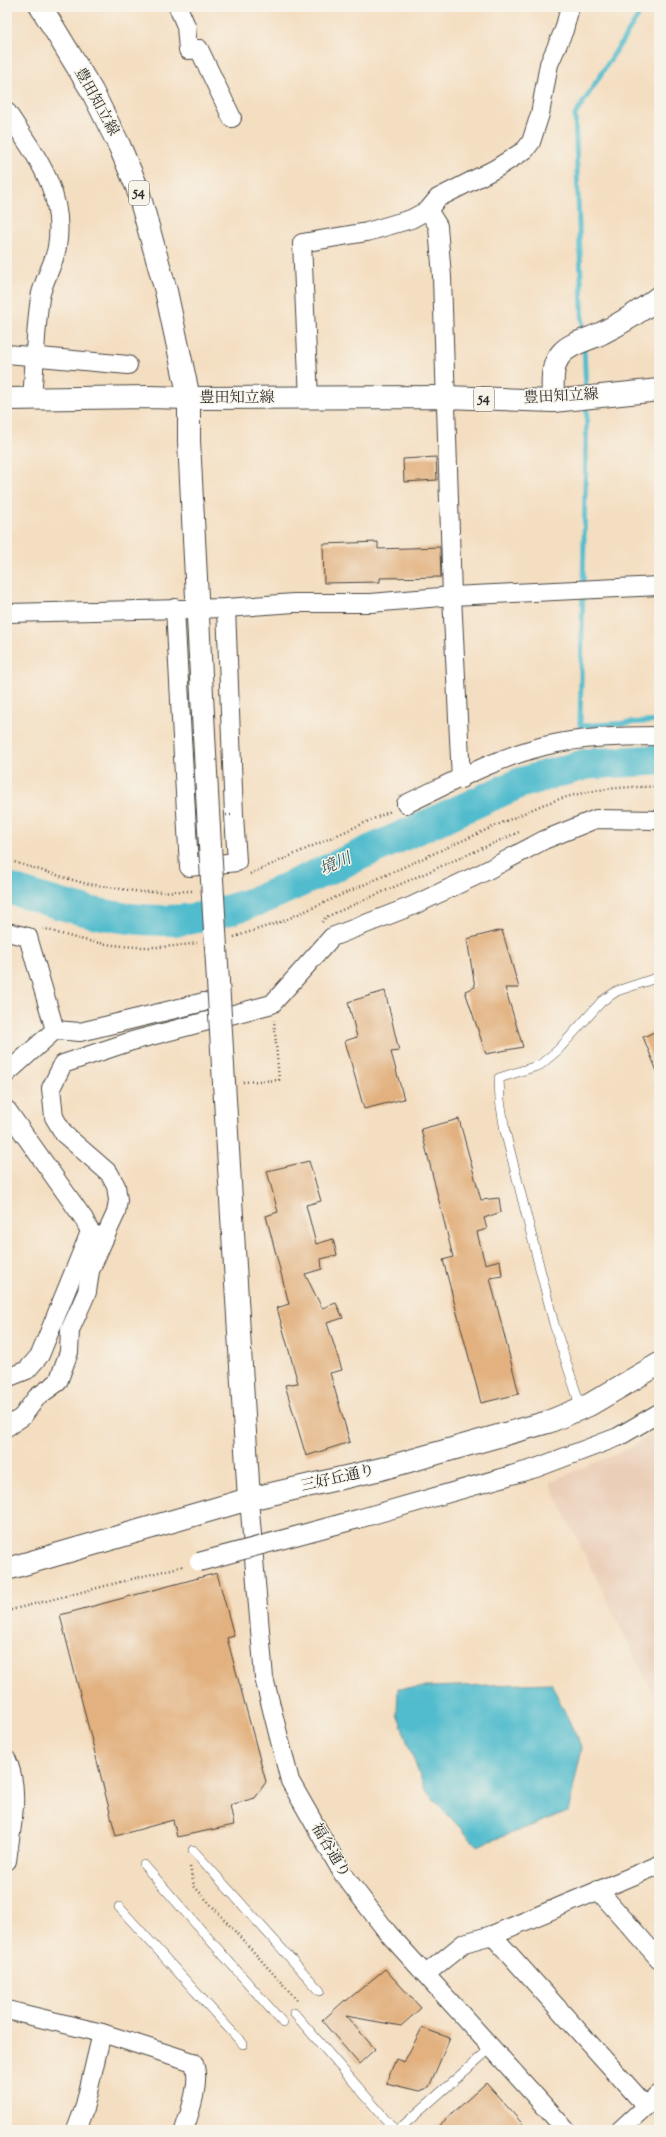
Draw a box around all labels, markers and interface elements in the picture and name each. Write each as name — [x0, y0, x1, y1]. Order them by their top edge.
street label: 豊田知立線 — [69, 64, 123, 140]
road number: 54 — [129, 181, 149, 205]
street label: 豊田知立線 — [523, 385, 599, 409]
road number: 54 — [474, 387, 494, 411]
street label: 豊田知立線 — [199, 388, 275, 409]
water label: 境川 — [317, 847, 357, 882]
street label: 三好丘通り — [299, 1460, 377, 1498]
street label: 福谷通り — [306, 1820, 354, 1882]

